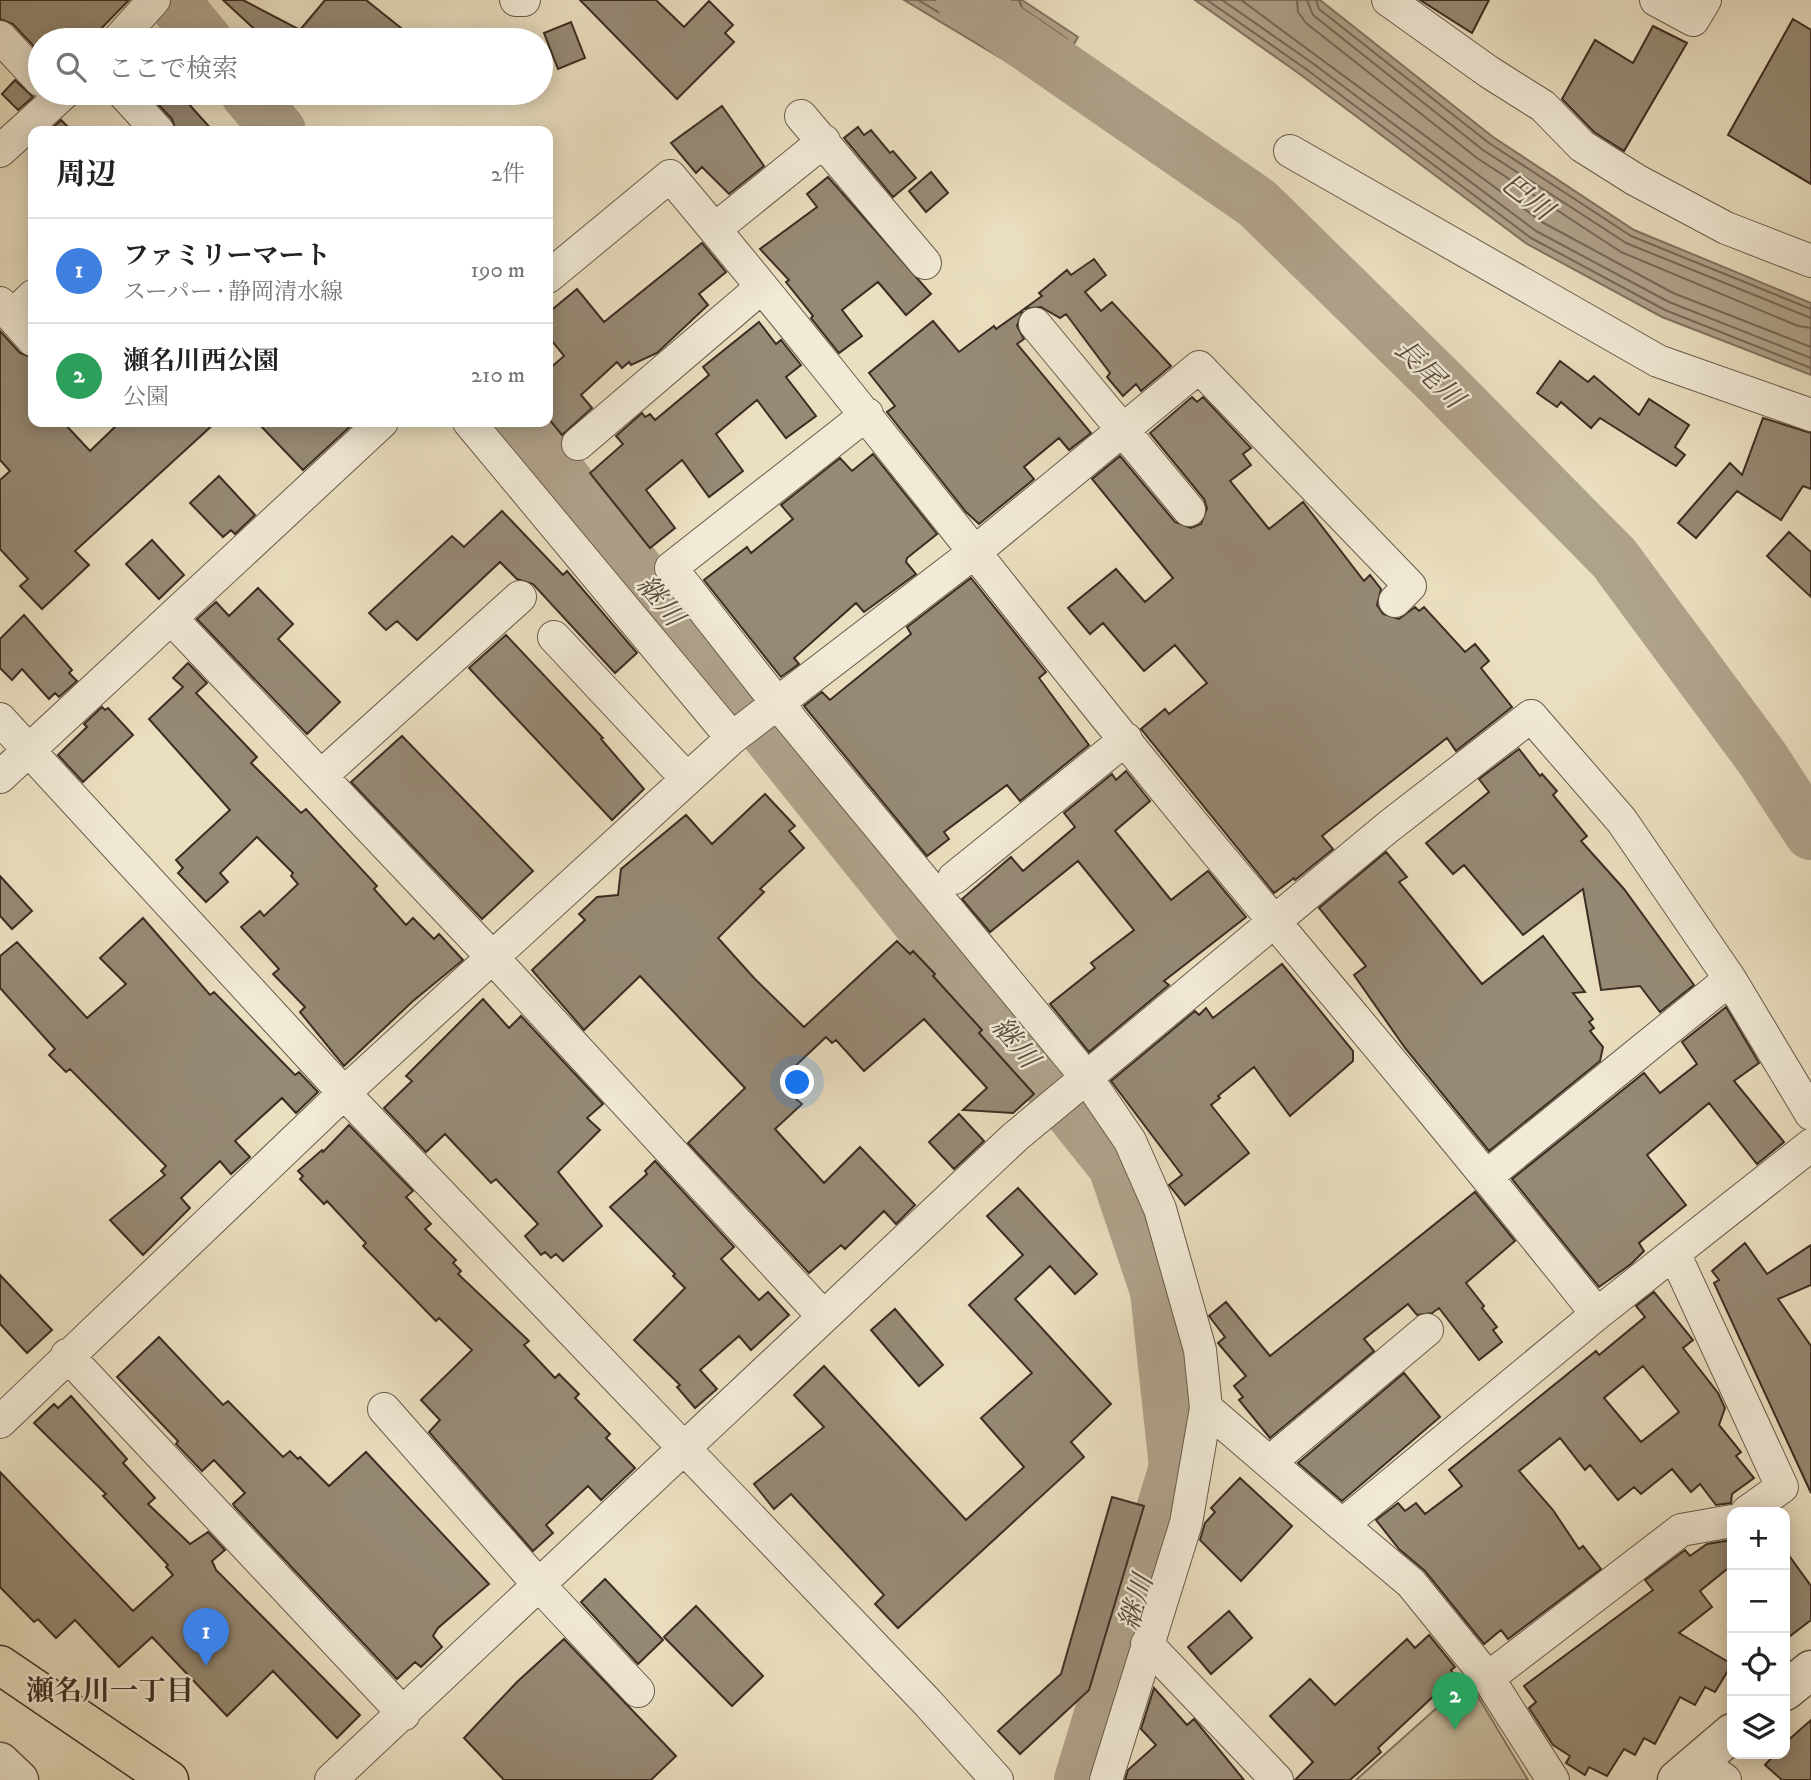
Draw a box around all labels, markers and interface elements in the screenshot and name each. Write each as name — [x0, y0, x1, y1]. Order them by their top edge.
search box — [28, 28, 553, 105]
icon: search — [52, 48, 90, 86]
text: ここで検索 — [108, 53, 238, 86]
text: 周辺 — [56, 157, 116, 194]
text: 2件 — [491, 160, 525, 189]
water label: 巴川 — [1494, 166, 1562, 230]
text: ファミリーマート — [123, 240, 330, 273]
text: 1 — [75, 256, 83, 285]
text: 190 m — [471, 256, 525, 285]
text: スーパー · 静岡清水線 — [123, 278, 343, 307]
water label: 長尾川 — [1387, 332, 1473, 418]
text: 瀬名川西公園 — [123, 345, 279, 378]
text: 2 — [73, 361, 85, 390]
text: 210 m — [471, 361, 525, 390]
text: 公園 — [123, 383, 169, 412]
water label: 継川 — [629, 568, 693, 636]
water label: 継川 — [984, 1010, 1048, 1078]
your location — [780, 1065, 814, 1099]
map controls — [1727, 1507, 1790, 1759]
button: + — [1727, 1507, 1790, 1570]
water label: 継川 — [1112, 1568, 1162, 1634]
button: − — [1727, 1570, 1790, 1633]
pin: 1 — [183, 1608, 229, 1666]
button: locate — [1727, 1633, 1790, 1696]
pin: 2 — [1432, 1672, 1478, 1730]
district label: 瀬名川一丁目 — [26, 1674, 194, 1709]
button: layers — [1727, 1696, 1790, 1759]

